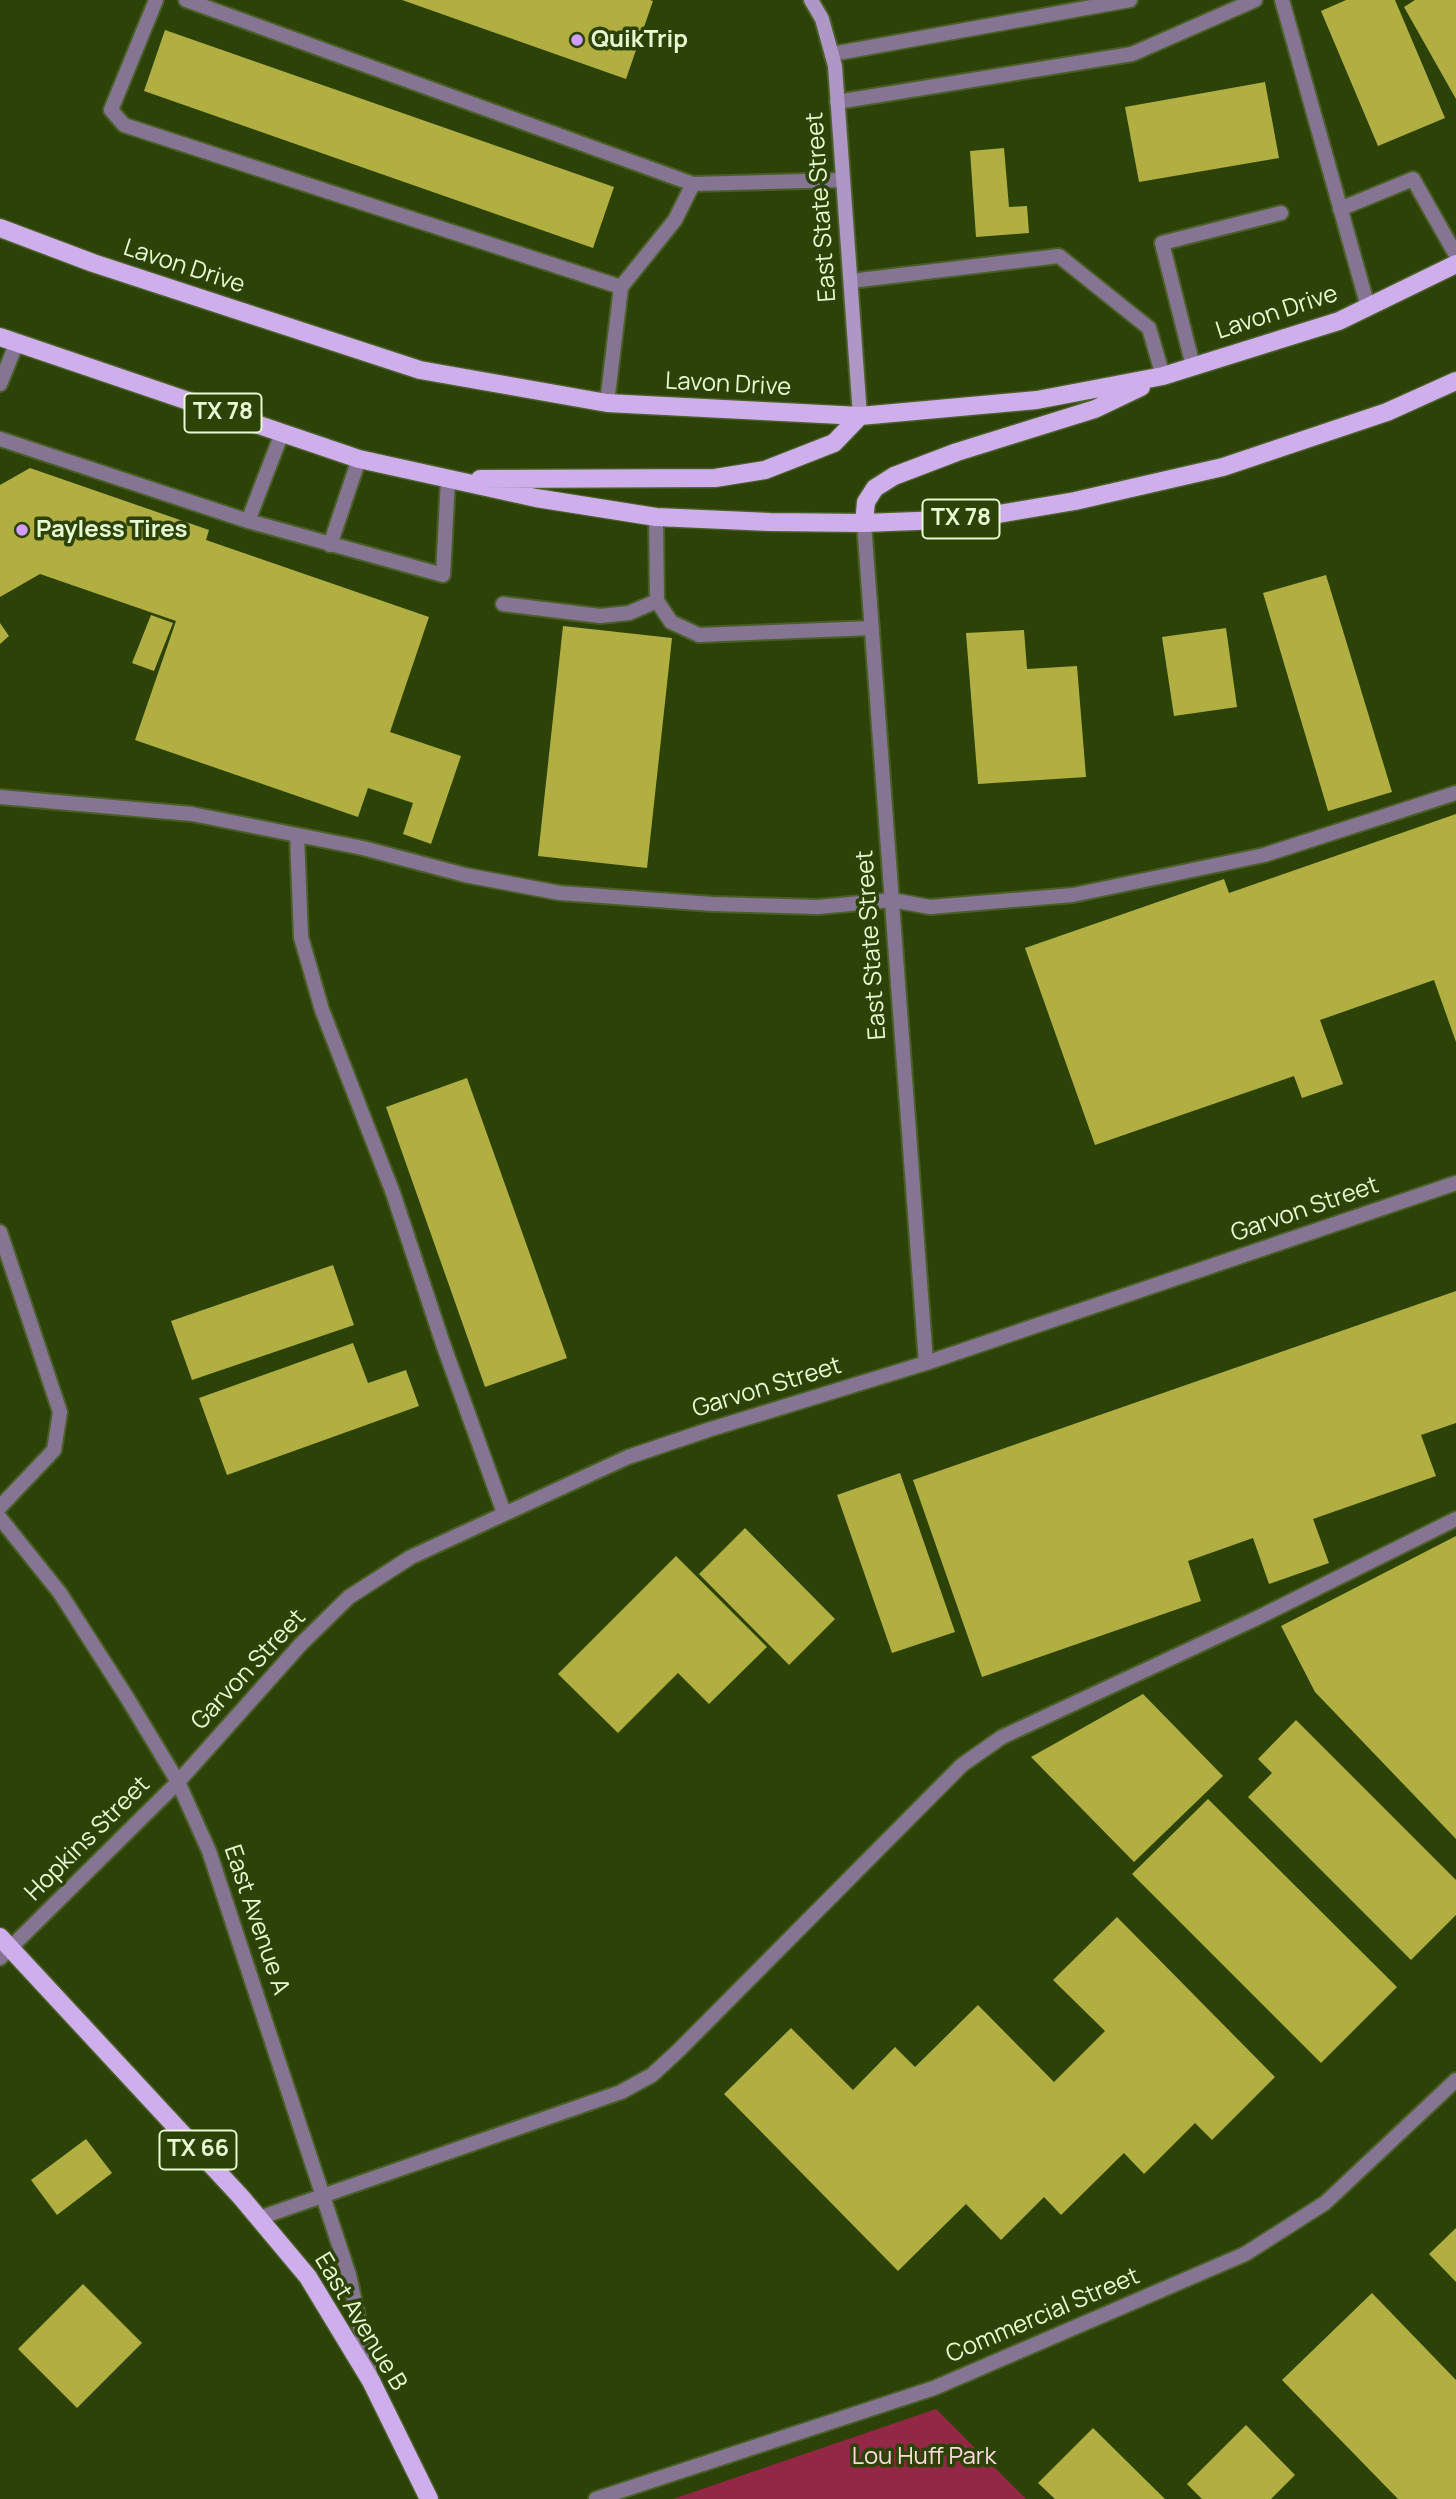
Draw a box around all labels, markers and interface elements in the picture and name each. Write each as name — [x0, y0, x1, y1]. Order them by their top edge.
place label: QuikTrip — [591, 26, 688, 54]
marker: QuikTrip — [569, 32, 585, 48]
street label: East State Street — [801, 111, 843, 303]
street label: Lavon Drive — [120, 234, 248, 300]
street label: Lavon Drive — [1213, 280, 1341, 346]
street label: Lavon Drive — [664, 367, 792, 403]
road number: TX 78 — [184, 394, 262, 432]
road number: TX 78 — [922, 499, 1000, 538]
place label: Payless Tires — [36, 516, 188, 544]
marker: Payless Tires — [14, 522, 30, 538]
street label: East State Street — [851, 849, 893, 1041]
street label: Garvon Street — [1227, 1171, 1383, 1249]
street label: Garvon Street — [689, 1352, 845, 1424]
street label: Garvon Street — [186, 1604, 312, 1736]
street label: Hopkins Street — [20, 1771, 156, 1907]
street label: East Avenue A — [217, 1841, 295, 1999]
road number: TX 66 — [160, 2130, 236, 2170]
street label: East Avenue B — [308, 2248, 412, 2396]
street label: Commercial Street — [942, 2262, 1144, 2370]
park label: Lou Huff Park — [852, 2443, 996, 2471]

